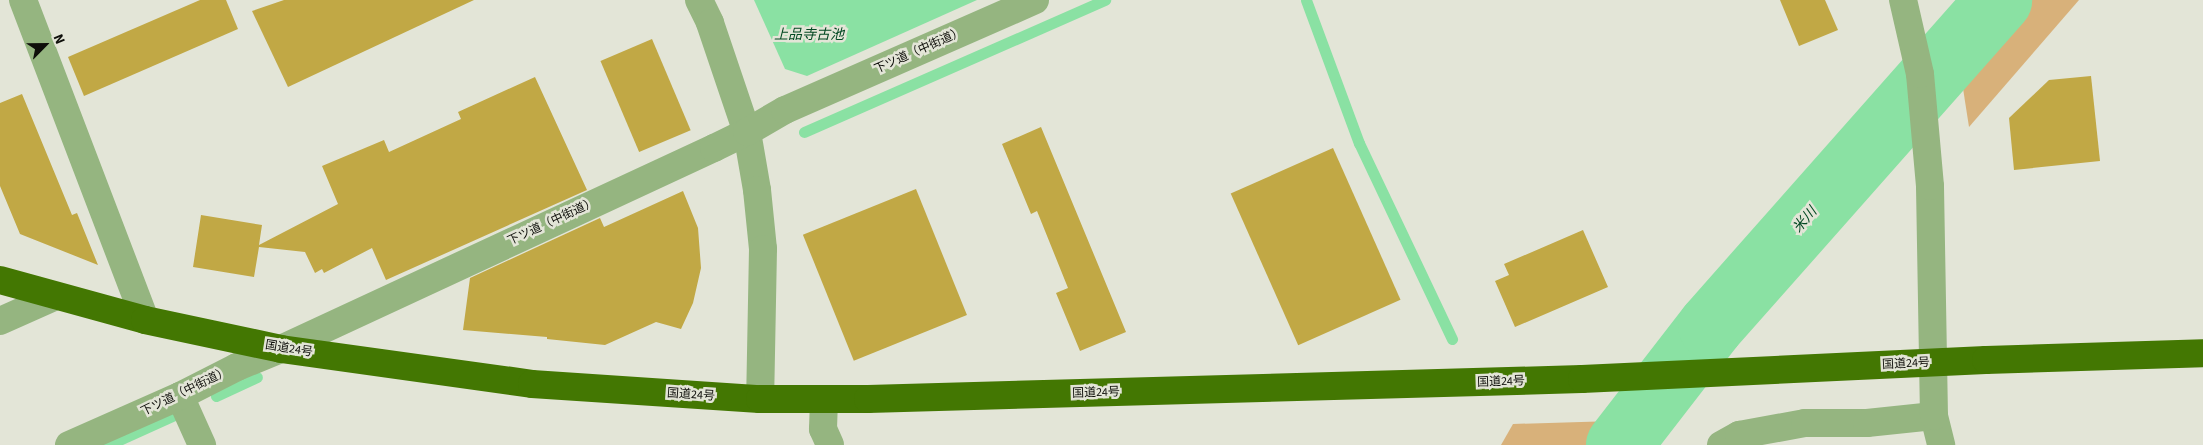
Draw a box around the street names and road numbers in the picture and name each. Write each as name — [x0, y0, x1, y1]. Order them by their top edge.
street label: 下ツ道（中街道） — [872, 25, 966, 77]
street label: 下ツ道（中街道） — [505, 195, 599, 249]
street label: 国道24号 — [264, 338, 314, 360]
street label: 国道24号 — [1882, 356, 1930, 372]
street label: 下ツ道（中街道） — [139, 364, 231, 420]
street label: 国道24号 — [1477, 374, 1525, 390]
street label: 国道24号 — [1072, 385, 1120, 401]
street label: 国道24号 — [667, 386, 715, 404]

